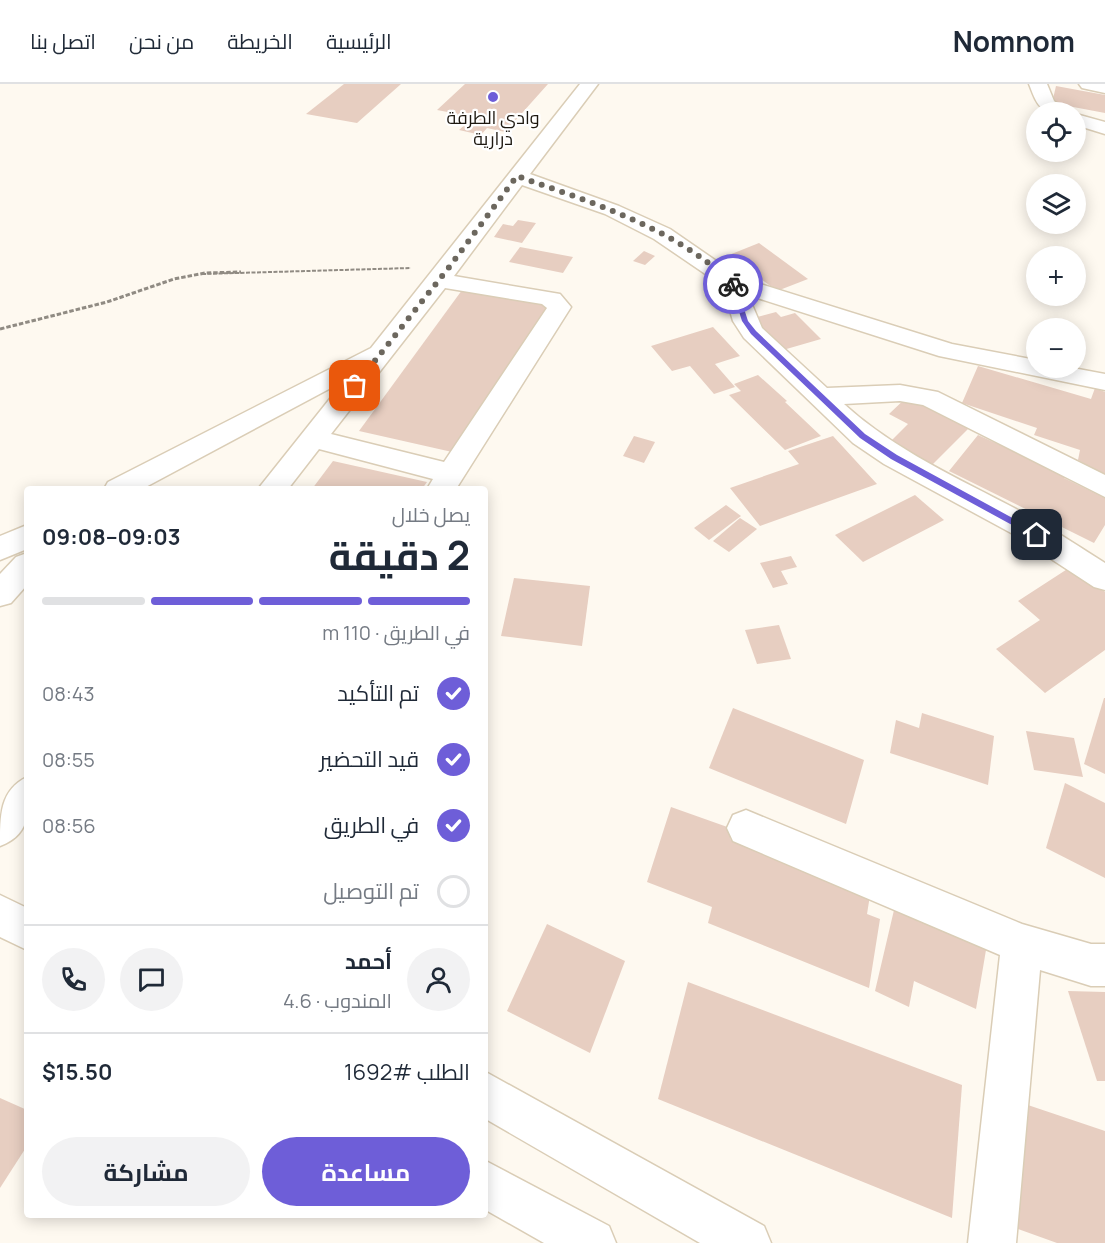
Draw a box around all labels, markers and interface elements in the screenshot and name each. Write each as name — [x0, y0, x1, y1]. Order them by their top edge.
text: Nomnom — [953, 22, 1075, 60]
text: اتصل بنا — [30, 27, 96, 55]
text: من نحن — [129, 27, 194, 55]
text: الخريطة — [227, 27, 293, 55]
text: الرئيسية — [326, 27, 392, 55]
marker: وادي الطرفة درارية — [486, 90, 500, 104]
map controls — [1026, 102, 1086, 378]
button: locate — [1026, 102, 1086, 162]
place label: وادي الطرفة درارية — [446, 105, 540, 150]
button: layers — [1026, 174, 1086, 234]
button: + — [1026, 246, 1086, 306]
courier — [703, 254, 763, 314]
icon: bike — [717, 268, 750, 301]
button: − — [1026, 318, 1086, 378]
pin — [329, 360, 380, 411]
icon: bag — [338, 369, 371, 402]
text: يصل خلال — [392, 501, 470, 528]
pin — [1011, 509, 1062, 560]
icon: home — [1020, 518, 1053, 551]
text: 09:03–09:08 — [42, 522, 180, 552]
text: 2 دقيقة — [329, 528, 470, 582]
text: في الطريق · 110 m — [322, 619, 470, 646]
icon: check — [437, 677, 470, 710]
text: تم التأكيد — [337, 678, 419, 708]
text: 08:43 — [42, 680, 95, 707]
icon: check — [437, 743, 470, 776]
text: قيد التحضير — [319, 744, 419, 774]
text: 08:55 — [42, 746, 95, 773]
icon: check — [437, 809, 470, 842]
text: في الطريق — [324, 810, 419, 840]
text: 08:56 — [42, 812, 96, 839]
text: تم التوصيل — [323, 876, 419, 906]
text: أحمد — [345, 946, 392, 976]
button: phone — [42, 948, 105, 1011]
button: chat — [120, 948, 183, 1011]
button: person — [407, 948, 470, 1011]
text: المندوب · 4.6 — [283, 987, 392, 1014]
text: $15.50 — [42, 1057, 112, 1087]
text: الطلب #1692 — [344, 1057, 470, 1087]
button: مشاركة — [42, 1137, 250, 1206]
button: مساعدة — [262, 1137, 470, 1206]

